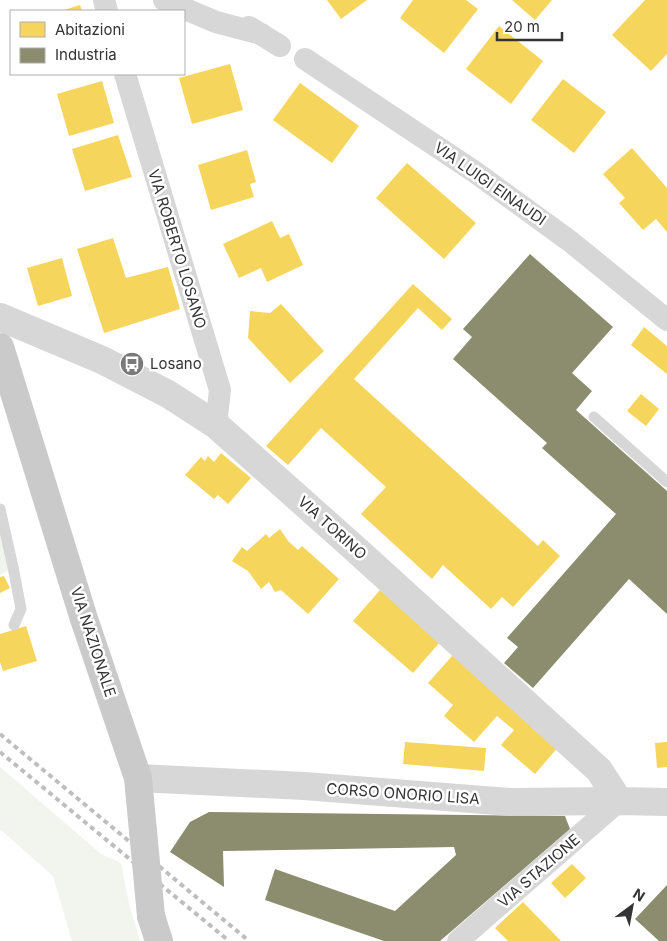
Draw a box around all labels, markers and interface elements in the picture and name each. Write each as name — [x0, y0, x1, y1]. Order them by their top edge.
legend — [10, 10, 185, 75]
scale bar — [497, 10, 562, 42]
text: 20 m — [504, 17, 540, 36]
text: Abitazioni — [55, 20, 125, 39]
text: Industria — [55, 45, 117, 64]
street label: VIA LUIGI EINAUDI — [431, 138, 550, 229]
street label: VIA ROBERTO LOSANO — [144, 167, 211, 331]
bus stop icon: Losano — [119, 351, 145, 377]
place label: Losano — [150, 354, 202, 373]
street label: VIA TORINO — [294, 492, 371, 563]
street label: VIA NAZIONALE — [67, 584, 120, 699]
street label: CORSO ONORIO LISA — [326, 779, 480, 808]
street label: VIA STAZIONE — [494, 830, 584, 911]
north arrow — [607, 881, 657, 931]
text: N — [630, 885, 648, 905]

